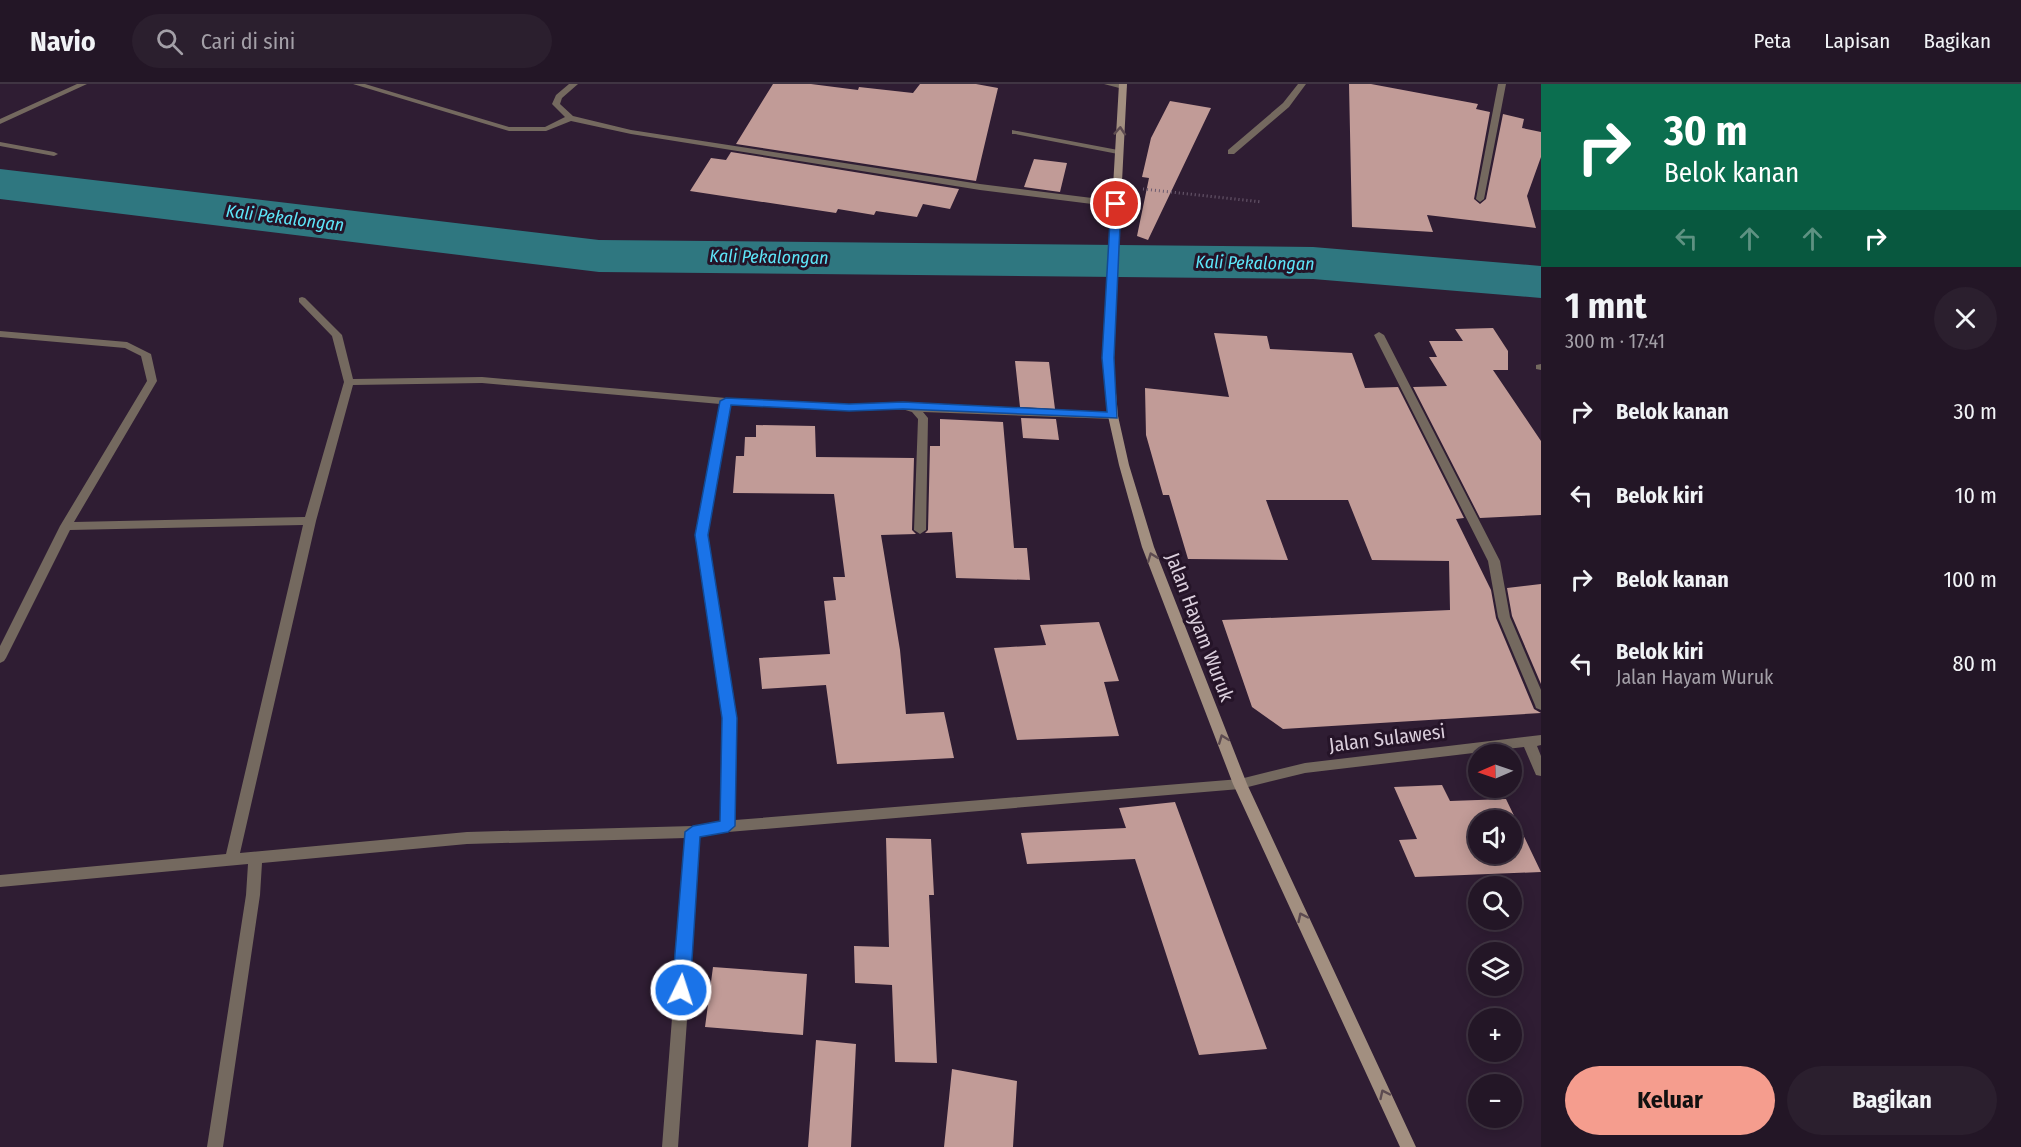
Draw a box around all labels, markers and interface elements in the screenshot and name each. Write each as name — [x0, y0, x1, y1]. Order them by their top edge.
search box — [132, 14, 552, 68]
text: Navio — [30, 25, 96, 58]
icon: search — [153, 25, 186, 58]
text: Cari di sini — [201, 28, 295, 55]
text: Peta — [1754, 28, 1791, 54]
text: Lapisan — [1824, 28, 1890, 54]
text: Bagikan — [1923, 28, 1991, 54]
text: 30 m — [1664, 106, 1748, 156]
icon: right — [1565, 108, 1643, 186]
one-way arrow — [1113, 126, 1126, 135]
text: Belok kanan — [1664, 157, 1799, 189]
pin — [1090, 178, 1141, 229]
icon: arrive — [1099, 187, 1132, 220]
water label: Kali Pekalongan — [225, 200, 345, 236]
icon: left — [1670, 222, 1703, 255]
icon: ahead — [1733, 222, 1766, 255]
icon: ahead — [1796, 222, 1829, 255]
icon: right — [1859, 222, 1892, 255]
water label: Kali Pekalongan — [709, 245, 829, 269]
water label: Kali Pekalongan — [1195, 251, 1315, 275]
text: 1 mnt — [1565, 284, 1647, 328]
button: close — [1934, 287, 1997, 350]
text: 300 m · 17:41 — [1565, 329, 1665, 353]
icon: right — [1565, 395, 1598, 428]
text: Belok kanan — [1616, 398, 1729, 425]
text: 30 m — [1954, 398, 1997, 425]
icon: left — [1565, 479, 1598, 512]
text: Belok kiri — [1616, 482, 1704, 509]
text: 10 m — [1955, 482, 1997, 509]
street label: Jalan Hayam Wuruk — [1161, 549, 1240, 705]
one-way arrow — [1147, 552, 1160, 563]
icon: right — [1565, 563, 1598, 596]
text: Belok kanan — [1616, 566, 1729, 593]
text: 100 m — [1943, 566, 1997, 593]
text: Belok kiri — [1616, 638, 1704, 665]
icon: left — [1565, 647, 1598, 680]
text: 80 m — [1952, 650, 1997, 677]
text: Jalan Hayam Wuruk — [1616, 665, 1773, 689]
street label: Jalan Sulawesi — [1327, 719, 1447, 757]
one-way arrow — [1217, 734, 1230, 745]
north arrow — [1468, 744, 1522, 798]
map controls — [1468, 744, 1522, 1128]
button: sound — [1468, 810, 1522, 864]
button: search — [1468, 876, 1522, 930]
one-way arrow — [1297, 913, 1309, 924]
button: layers — [1468, 942, 1522, 996]
position arrow — [649, 958, 713, 1022]
button: + — [1468, 1008, 1522, 1062]
button: Keluar — [1565, 1066, 1775, 1135]
button: Bagikan — [1787, 1066, 1997, 1135]
button: − — [1468, 1074, 1522, 1128]
one-way arrow — [1379, 1089, 1391, 1100]

